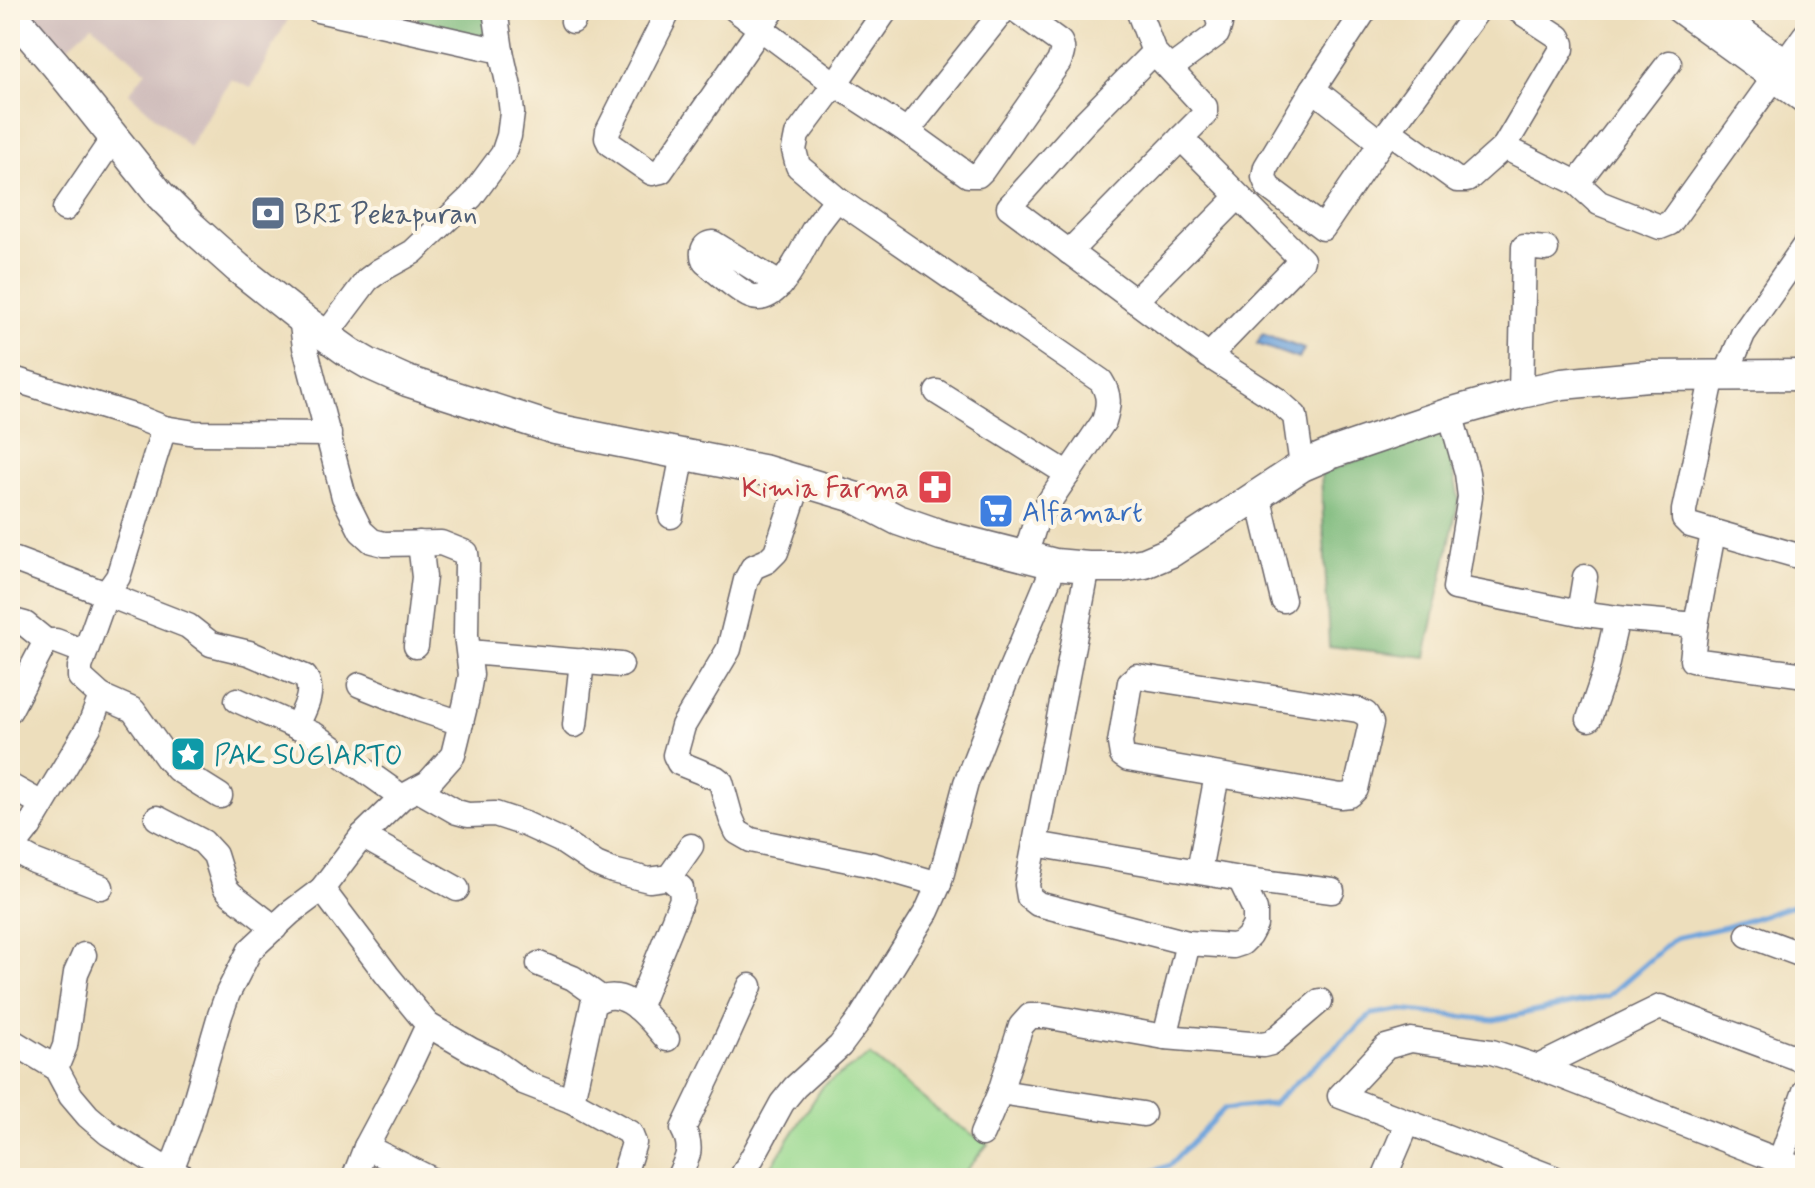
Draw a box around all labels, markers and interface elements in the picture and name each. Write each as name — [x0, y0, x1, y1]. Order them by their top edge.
bank icon: BRI Pekapuran — [249, 194, 287, 232]
place label: BRI Pekapuran — [294, 197, 477, 234]
pharmacy icon: Kimia Farma — [916, 468, 954, 506]
place label: Kimia Farma — [742, 471, 909, 508]
supermarket icon: Alfamart — [977, 492, 1015, 530]
place label: Alfamart — [1022, 495, 1143, 532]
place icon: PAK SUGIARTO — [169, 735, 207, 773]
place label: PAK SUGIARTO — [214, 738, 403, 775]

